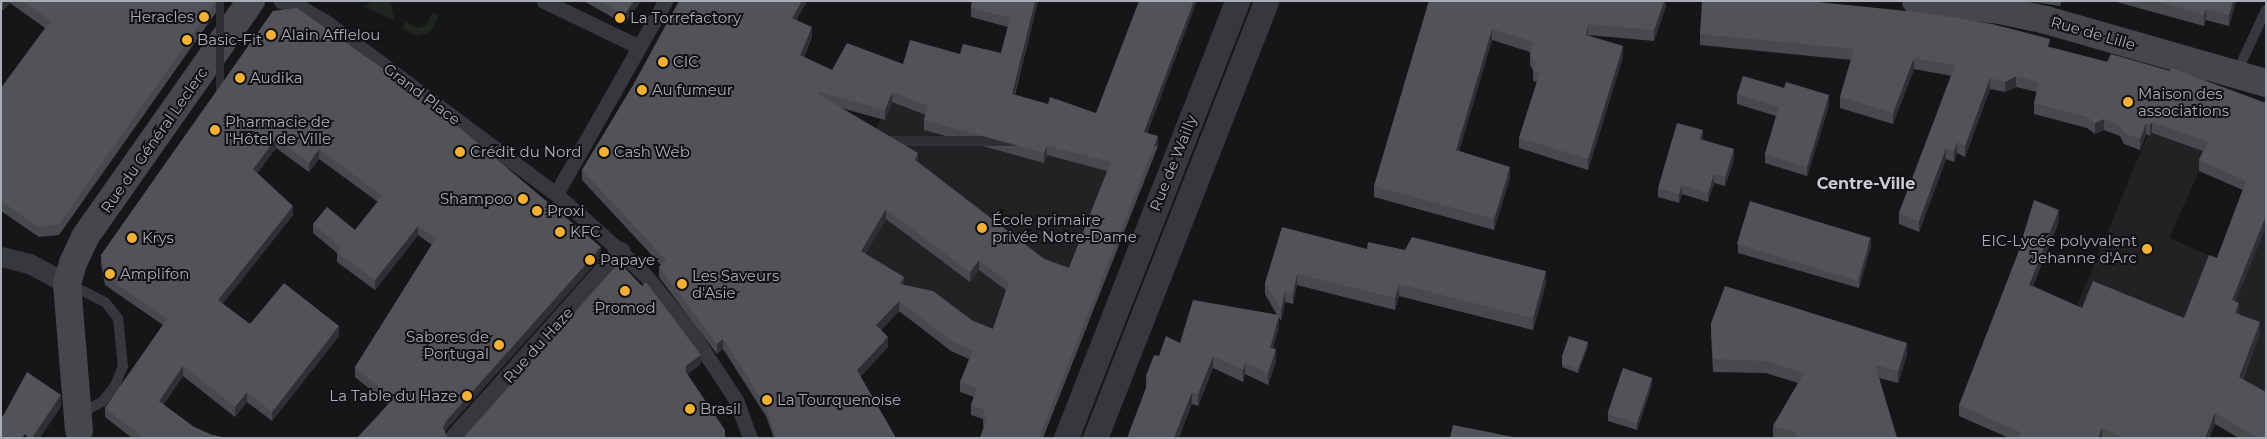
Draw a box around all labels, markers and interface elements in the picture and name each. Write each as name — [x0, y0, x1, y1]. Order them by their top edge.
place label: Heracles — [130, 8, 194, 26]
place label: La Torrefactory — [630, 9, 741, 27]
marker: Heracles — [198, 11, 210, 23]
marker: La Torrefactory — [614, 12, 626, 24]
street label: Rue de Lille — [2049, 12, 2137, 54]
place label: Alain Afflelou — [281, 26, 380, 44]
marker: Alain Afflelou — [265, 29, 277, 41]
place label: Basic-Fit — [197, 31, 262, 49]
marker: Basic-Fit — [181, 34, 193, 46]
place label: CIC — [673, 53, 699, 71]
marker: CIC — [657, 56, 669, 68]
street label: Grand Place — [380, 59, 464, 129]
street label: Rue du Général Leclerc — [97, 64, 211, 216]
place label: Audika — [250, 69, 303, 87]
marker: Audika — [234, 72, 246, 84]
place label: Au fumeur — [652, 81, 733, 99]
marker: Au fumeur — [636, 84, 648, 96]
place label: Maison des associations — [2138, 84, 2229, 119]
marker: Maison des associations — [2122, 96, 2134, 108]
place label: Pharmacie de l'Hôtel de Ville — [225, 112, 331, 147]
street label: Rue de Wailly — [1146, 112, 1200, 214]
marker: Pharmacie de l'Hôtel de Ville — [209, 124, 221, 136]
place label: Crédit du Nord — [470, 143, 581, 161]
place label: Cash Web — [614, 143, 690, 161]
marker: Crédit du Nord — [454, 146, 466, 158]
marker: Cash Web — [598, 146, 610, 158]
district label: Centre-Ville — [1817, 174, 1915, 194]
place label: Shampoo — [440, 190, 513, 208]
marker: Shampoo — [517, 193, 529, 205]
place label: Proxi — [547, 202, 584, 220]
marker: Proxi — [531, 205, 543, 217]
place label: École primaire privée Notre-Dame — [992, 210, 1137, 245]
marker: École primaire privée Notre-Dame — [976, 222, 988, 234]
place label: KFC — [570, 223, 601, 241]
marker: KFC — [554, 226, 566, 238]
place label: Krys — [142, 229, 174, 247]
place label: EIC-Lycée polyvalent Jehanne d'Arc — [1981, 231, 2137, 266]
marker: Krys — [126, 232, 138, 244]
marker: EIC-Lycée polyvalent Jehanne d'Arc — [2141, 243, 2153, 255]
place label: Papaye — [600, 251, 655, 269]
marker: Papaye — [584, 254, 596, 266]
place label: Amplifon — [120, 265, 189, 283]
place label: Les Saveurs d'Asie — [692, 266, 779, 301]
marker: Amplifon — [104, 268, 116, 280]
marker: Les Saveurs d'Asie — [676, 278, 688, 290]
marker: Promod — [619, 285, 631, 297]
place label: Promod — [594, 299, 656, 317]
street label: Rue du Haze — [499, 303, 577, 387]
place label: Sabores de Portugal — [406, 327, 489, 362]
marker: Sabores de Portugal — [493, 339, 505, 351]
place label: La Table du Haze — [329, 387, 457, 405]
marker: La Table du Haze — [461, 390, 473, 402]
place label: La Tourquenoise — [777, 391, 901, 409]
marker: La Tourquenoise — [761, 394, 773, 406]
place label: Brasil — [700, 400, 741, 418]
marker: Brasil — [684, 403, 696, 415]

